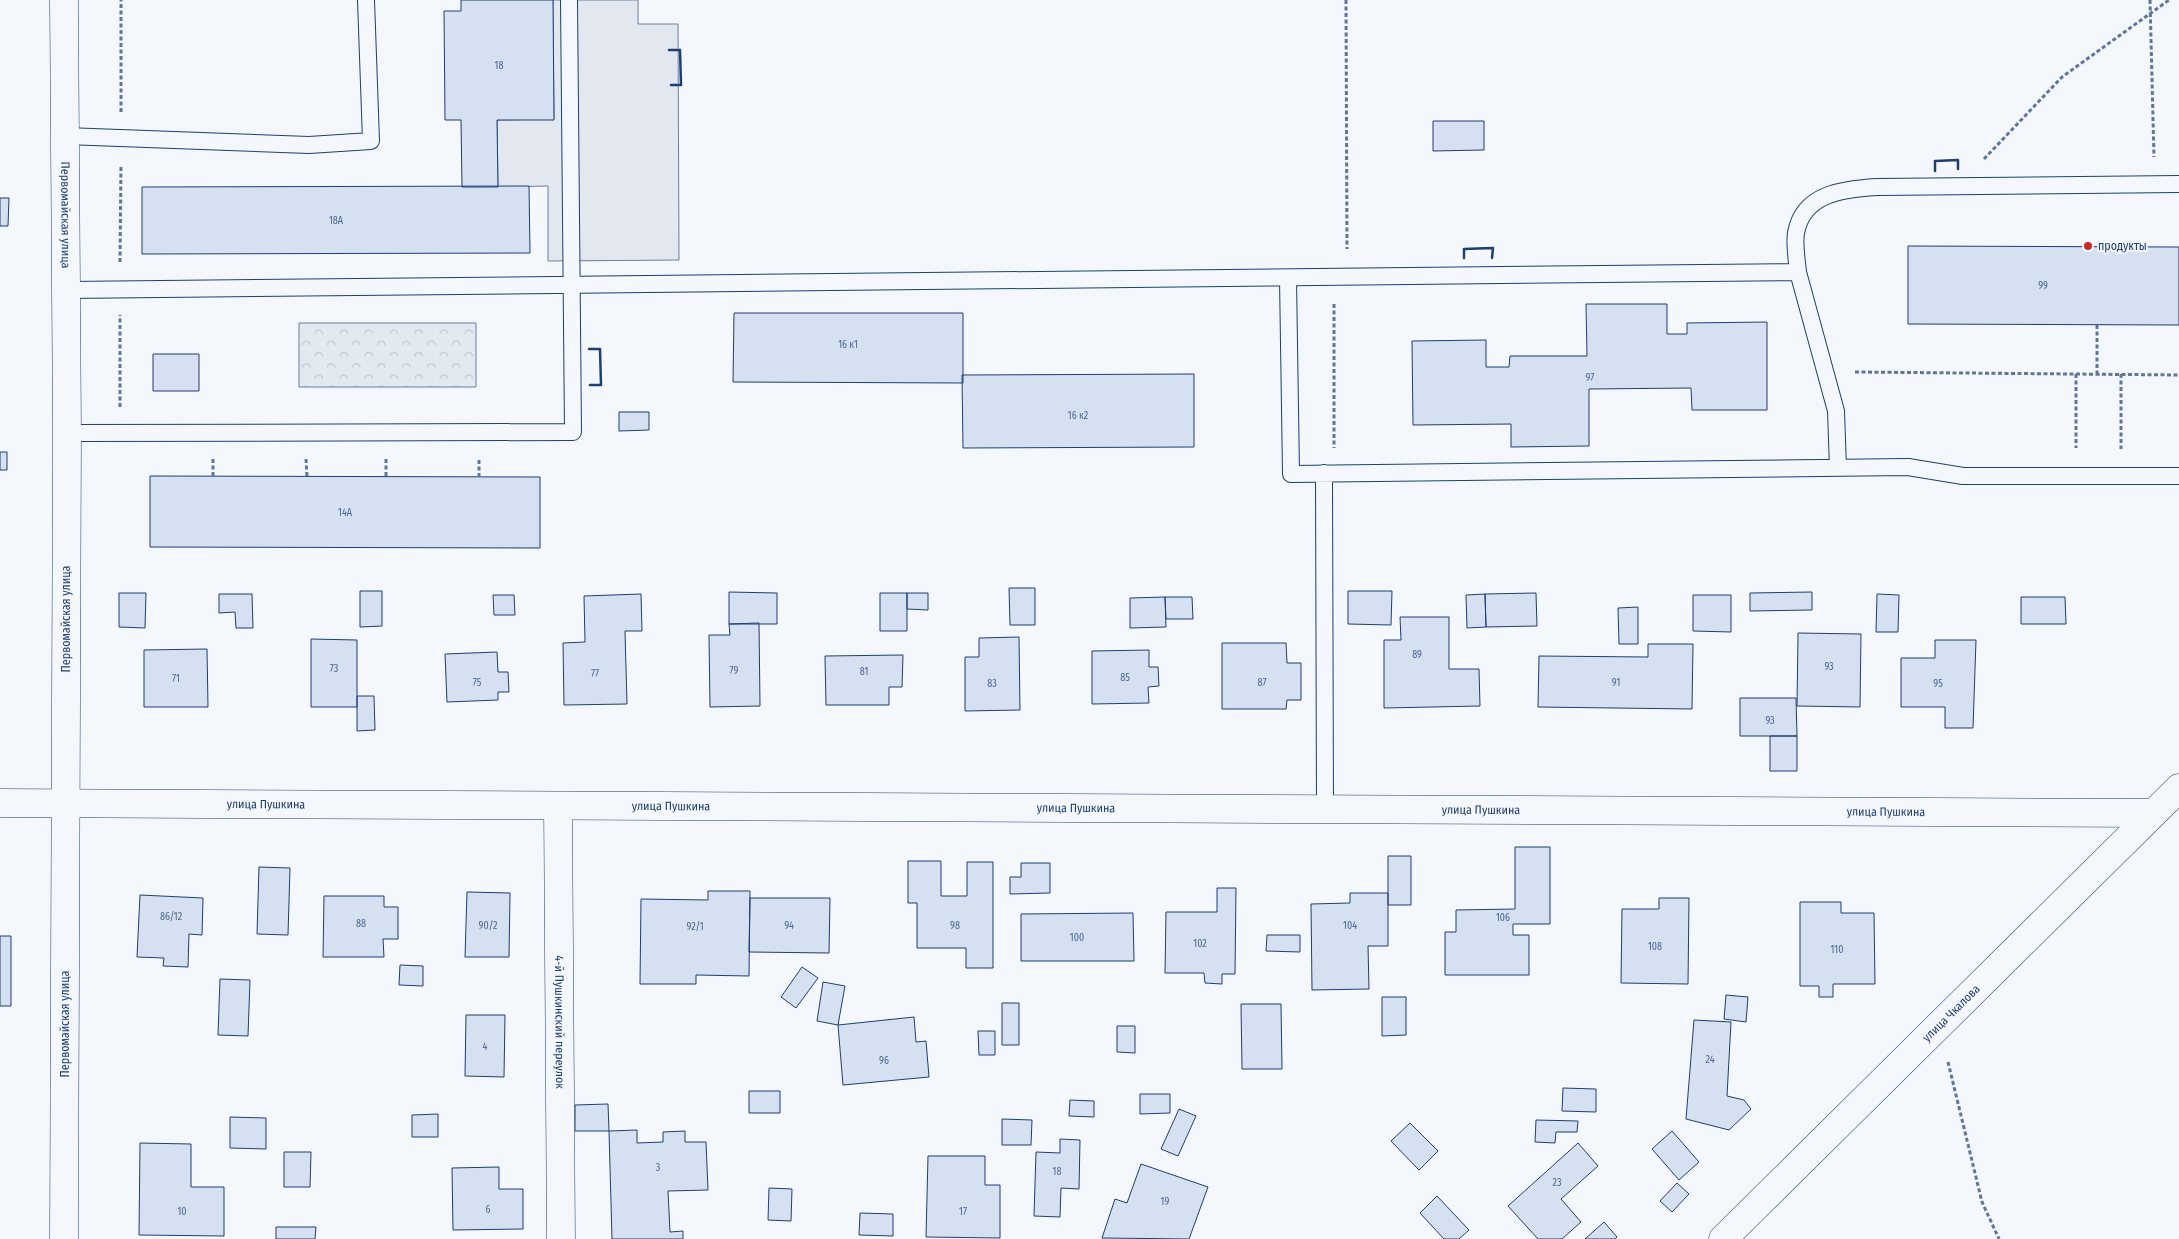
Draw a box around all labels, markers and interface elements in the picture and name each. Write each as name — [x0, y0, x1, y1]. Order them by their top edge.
house number: 18 — [495, 60, 503, 72]
street label: Первомайская улица — [58, 161, 73, 269]
house number: 18А — [329, 215, 344, 227]
place label: продукты — [2098, 239, 2147, 253]
marker: продукты — [2082, 240, 2094, 252]
house number: 99 — [2038, 280, 2048, 292]
house number: 16 к1 — [838, 339, 858, 351]
house number: 97 — [1586, 372, 1594, 384]
house number: 16 к2 — [1068, 410, 1089, 422]
house number: 14А — [338, 507, 353, 519]
street label: Первомайская улица — [59, 565, 73, 672]
house number: 89 — [1412, 649, 1422, 661]
house number: 93 — [1824, 661, 1834, 673]
house number: 73 — [330, 663, 339, 675]
house number: 79 — [730, 665, 739, 677]
house number: 81 — [860, 666, 868, 678]
house number: 77 — [591, 668, 599, 680]
house number: 85 — [1120, 672, 1130, 684]
house number: 71 — [172, 673, 180, 685]
house number: 75 — [473, 677, 482, 689]
house number: 87 — [1258, 677, 1266, 689]
house number: 91 — [1612, 677, 1620, 689]
house number: 83 — [987, 678, 997, 690]
house number: 95 — [1933, 678, 1943, 690]
house number: 93 — [1765, 715, 1775, 727]
street label: улица Пушкина — [227, 797, 305, 811]
street label: улица Пушкина — [632, 799, 710, 813]
street label: улица Пушкина — [1037, 801, 1115, 815]
street label: улица Пушкина — [1442, 803, 1520, 817]
street label: улица Пушкина — [1847, 805, 1925, 819]
house number: 86/12 — [160, 911, 183, 923]
house number: 106 — [1496, 912, 1510, 924]
house number: 88 — [356, 918, 366, 930]
house number: 90/2 — [479, 920, 498, 932]
house number: 94 — [784, 920, 794, 932]
house number: 98 — [950, 920, 960, 932]
house number: 104 — [1343, 920, 1357, 932]
house number: 92/1 — [686, 921, 704, 933]
house number: 100 — [1070, 932, 1084, 944]
house number: 102 — [1193, 938, 1207, 950]
house number: 108 — [1648, 941, 1662, 953]
house number: 110 — [1831, 944, 1843, 956]
street label: 4-й Пушкинский переулок — [552, 955, 567, 1089]
street label: Первомайская улица — [58, 970, 72, 1077]
street label: улица Чкалова — [1920, 982, 1983, 1045]
house number: 4 — [483, 1041, 488, 1053]
house number: 24 — [1705, 1054, 1715, 1066]
house number: 96 — [879, 1055, 889, 1067]
house number: 3 — [656, 1162, 661, 1174]
house number: 18 — [1053, 1166, 1061, 1178]
house number: 23 — [1553, 1177, 1562, 1189]
house number: 19 — [1161, 1196, 1170, 1208]
house number: 6 — [486, 1204, 491, 1216]
house number: 10 — [177, 1206, 187, 1218]
house number: 17 — [959, 1206, 967, 1218]

